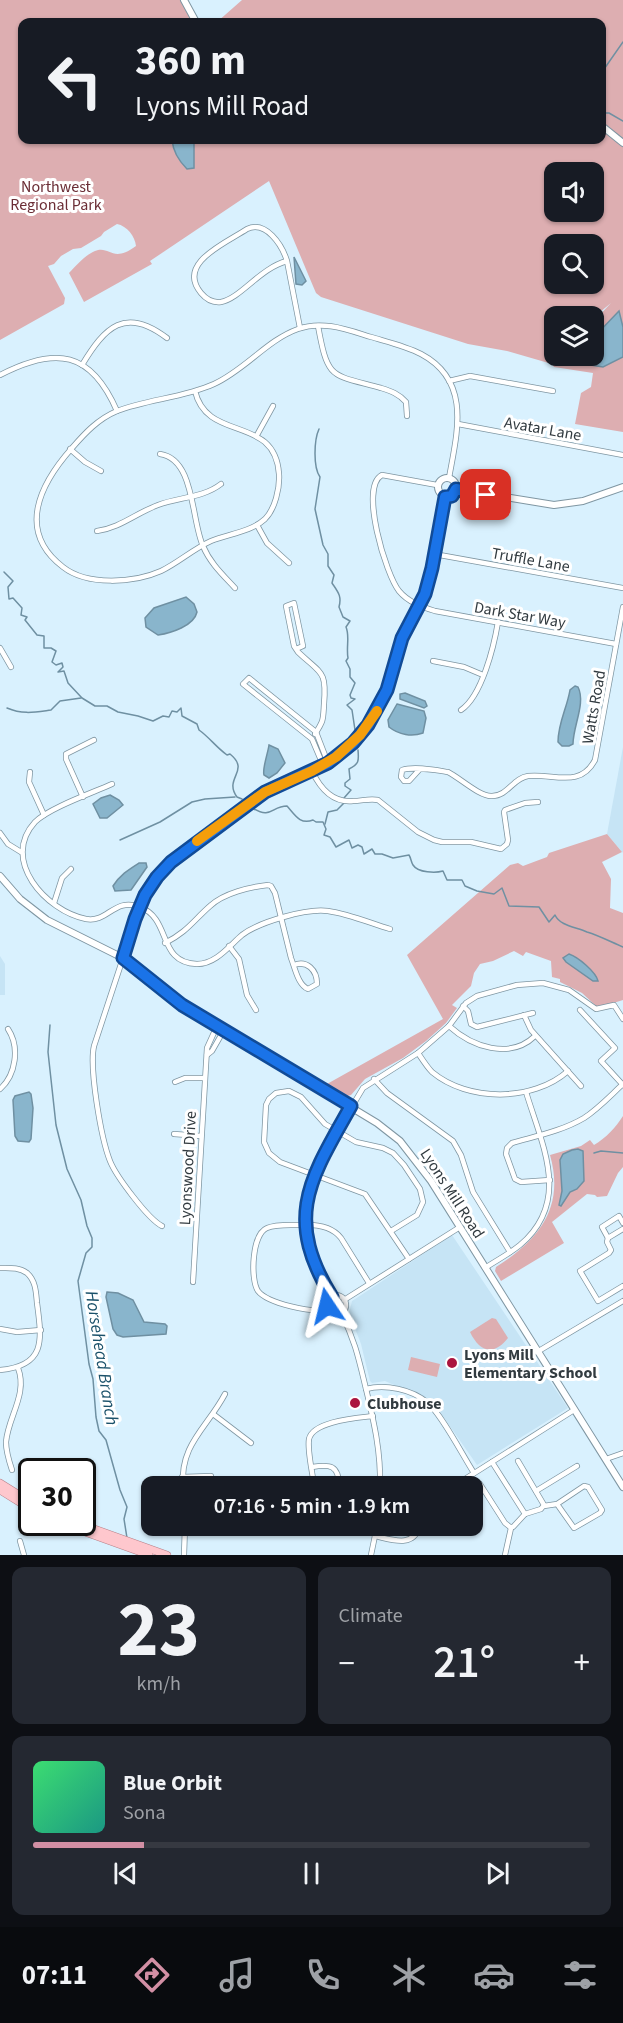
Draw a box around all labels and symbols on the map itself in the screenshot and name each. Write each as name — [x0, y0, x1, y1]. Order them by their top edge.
park label: Northwest Regional Park — [10, 176, 102, 216]
street label: Avatar Lane — [503, 411, 583, 447]
pin — [460, 469, 511, 520]
street label: Truffle Lane — [490, 542, 572, 578]
street label: Dark Star Way — [472, 596, 568, 634]
street label: Watts Road — [577, 668, 611, 746]
street label: Lyonswood Drive — [174, 1110, 202, 1226]
street label: Lyons Mill Road — [415, 1144, 489, 1243]
position arrow — [295, 1274, 359, 1338]
water label: Horsehead Branch — [79, 1289, 124, 1427]
place label: Lyons Mill Elementary School — [464, 1344, 597, 1384]
marker: Lyons Mill Elementary School — [445, 1356, 459, 1370]
place label: Clubhouse — [367, 1393, 442, 1415]
marker: Clubhouse — [348, 1396, 362, 1410]
speed limit sign: 30 — [18, 1458, 96, 1536]

